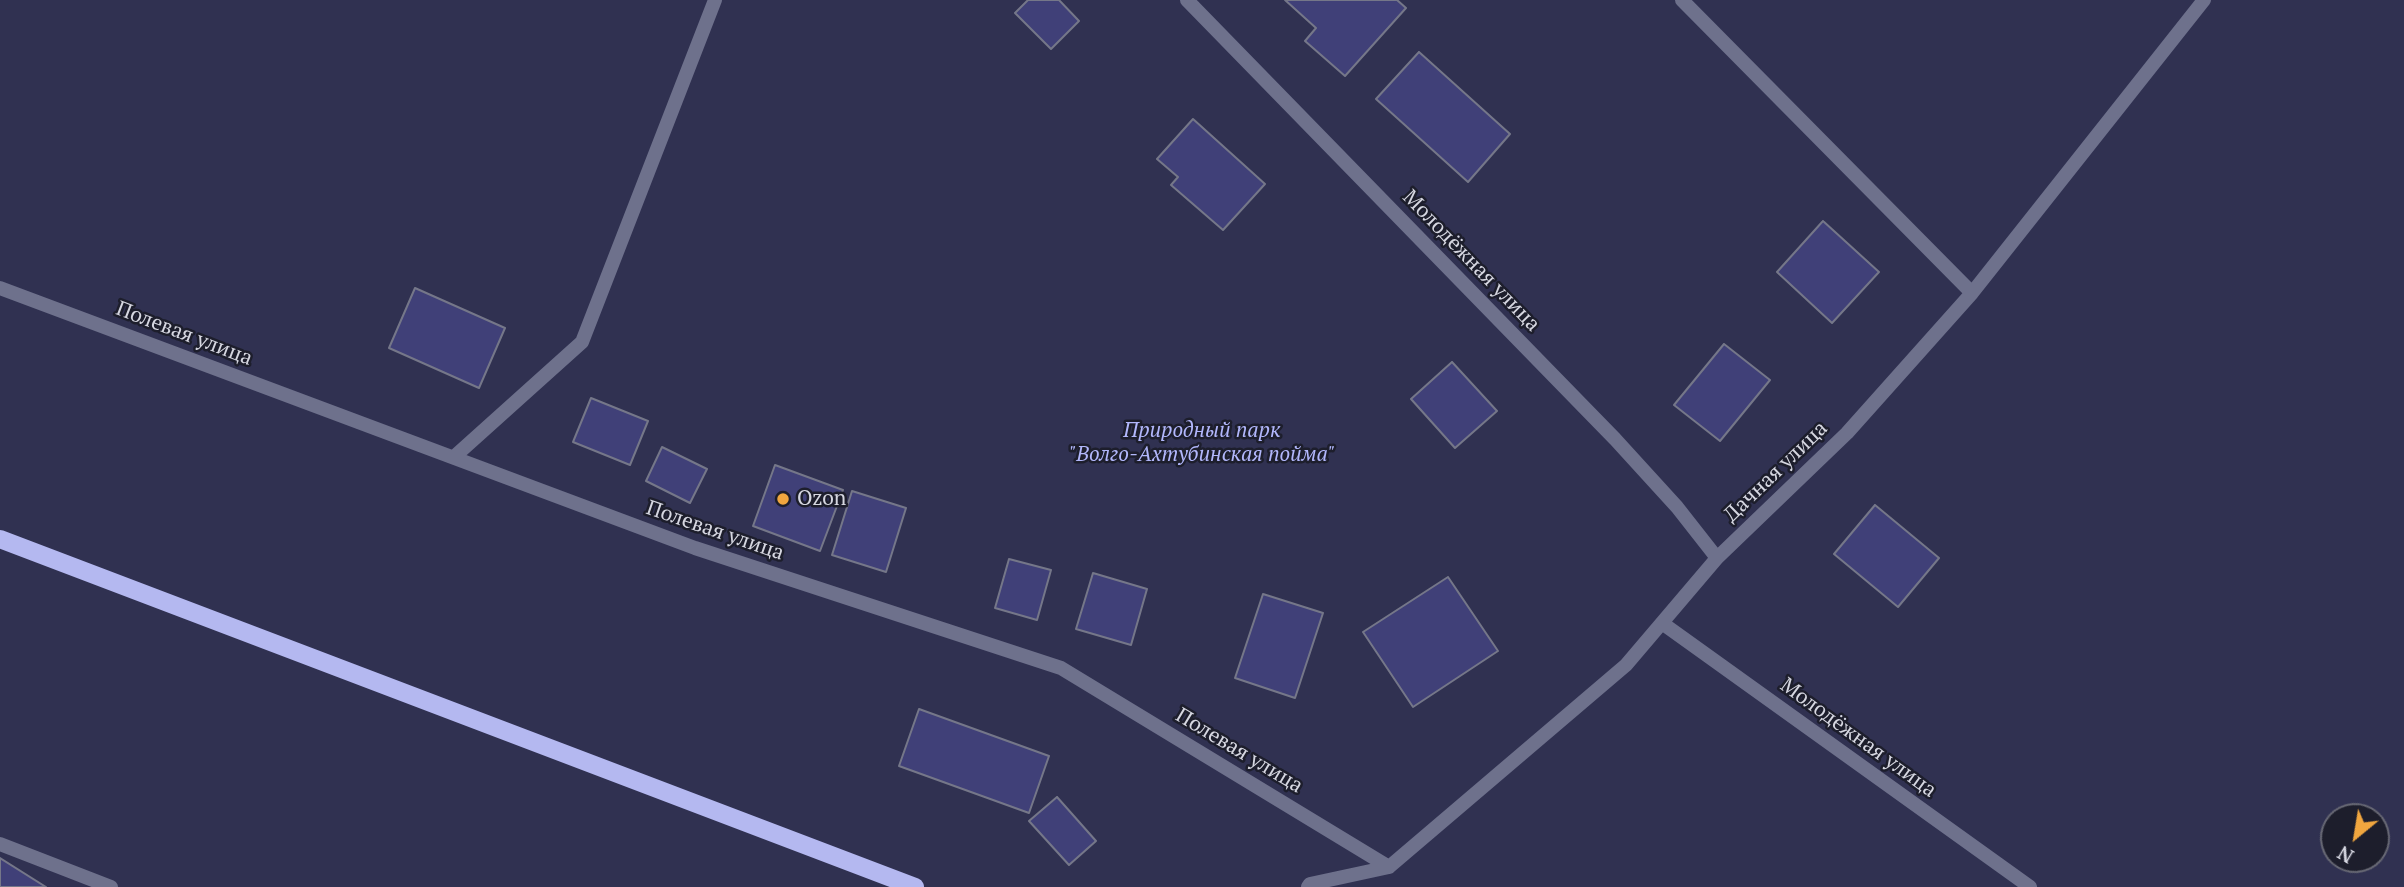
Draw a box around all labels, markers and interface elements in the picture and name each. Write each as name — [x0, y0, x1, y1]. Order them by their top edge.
street label: Молодёжная улица — [1397, 185, 1545, 337]
street label: Полевая улица — [112, 296, 256, 372]
street label: Дачная улица — [1719, 416, 1833, 528]
park label: Природный парк "Волго-Ахтубинская пойма" — [1069, 418, 1335, 468]
place label: Ozon — [797, 486, 846, 512]
marker: Ozon — [775, 491, 791, 507]
street label: Полевая улица — [643, 496, 787, 566]
street label: Молодёжная улица — [1775, 673, 1941, 803]
street label: Полевая улица — [1171, 703, 1307, 799]
north arrow — [2320, 803, 2390, 873]
text: N — [2333, 840, 2358, 869]

